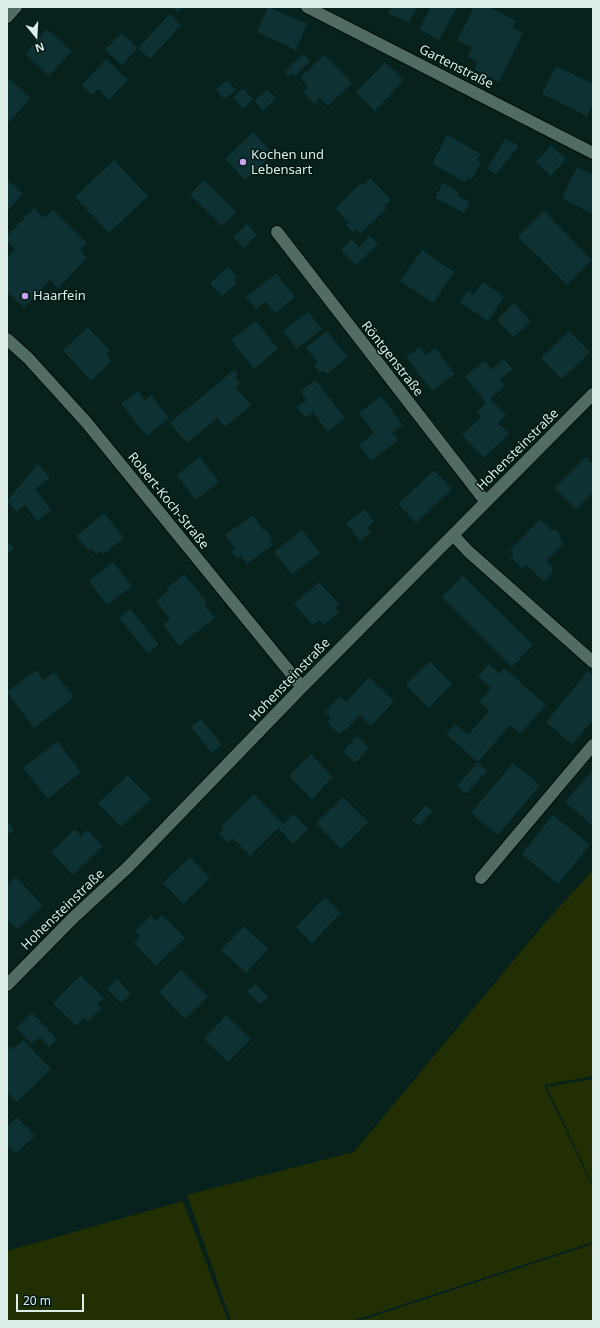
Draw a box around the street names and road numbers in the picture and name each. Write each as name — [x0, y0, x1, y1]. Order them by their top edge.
street label: Gartenstraße — [416, 42, 496, 92]
street label: Röntgenstraße — [358, 318, 426, 400]
street label: Hohensteinstraße — [474, 406, 562, 494]
street label: Robert-Koch-Straße — [124, 450, 212, 552]
street label: Hohensteinstraße — [246, 635, 334, 725]
street label: Hohensteinstraße — [18, 866, 108, 954]

